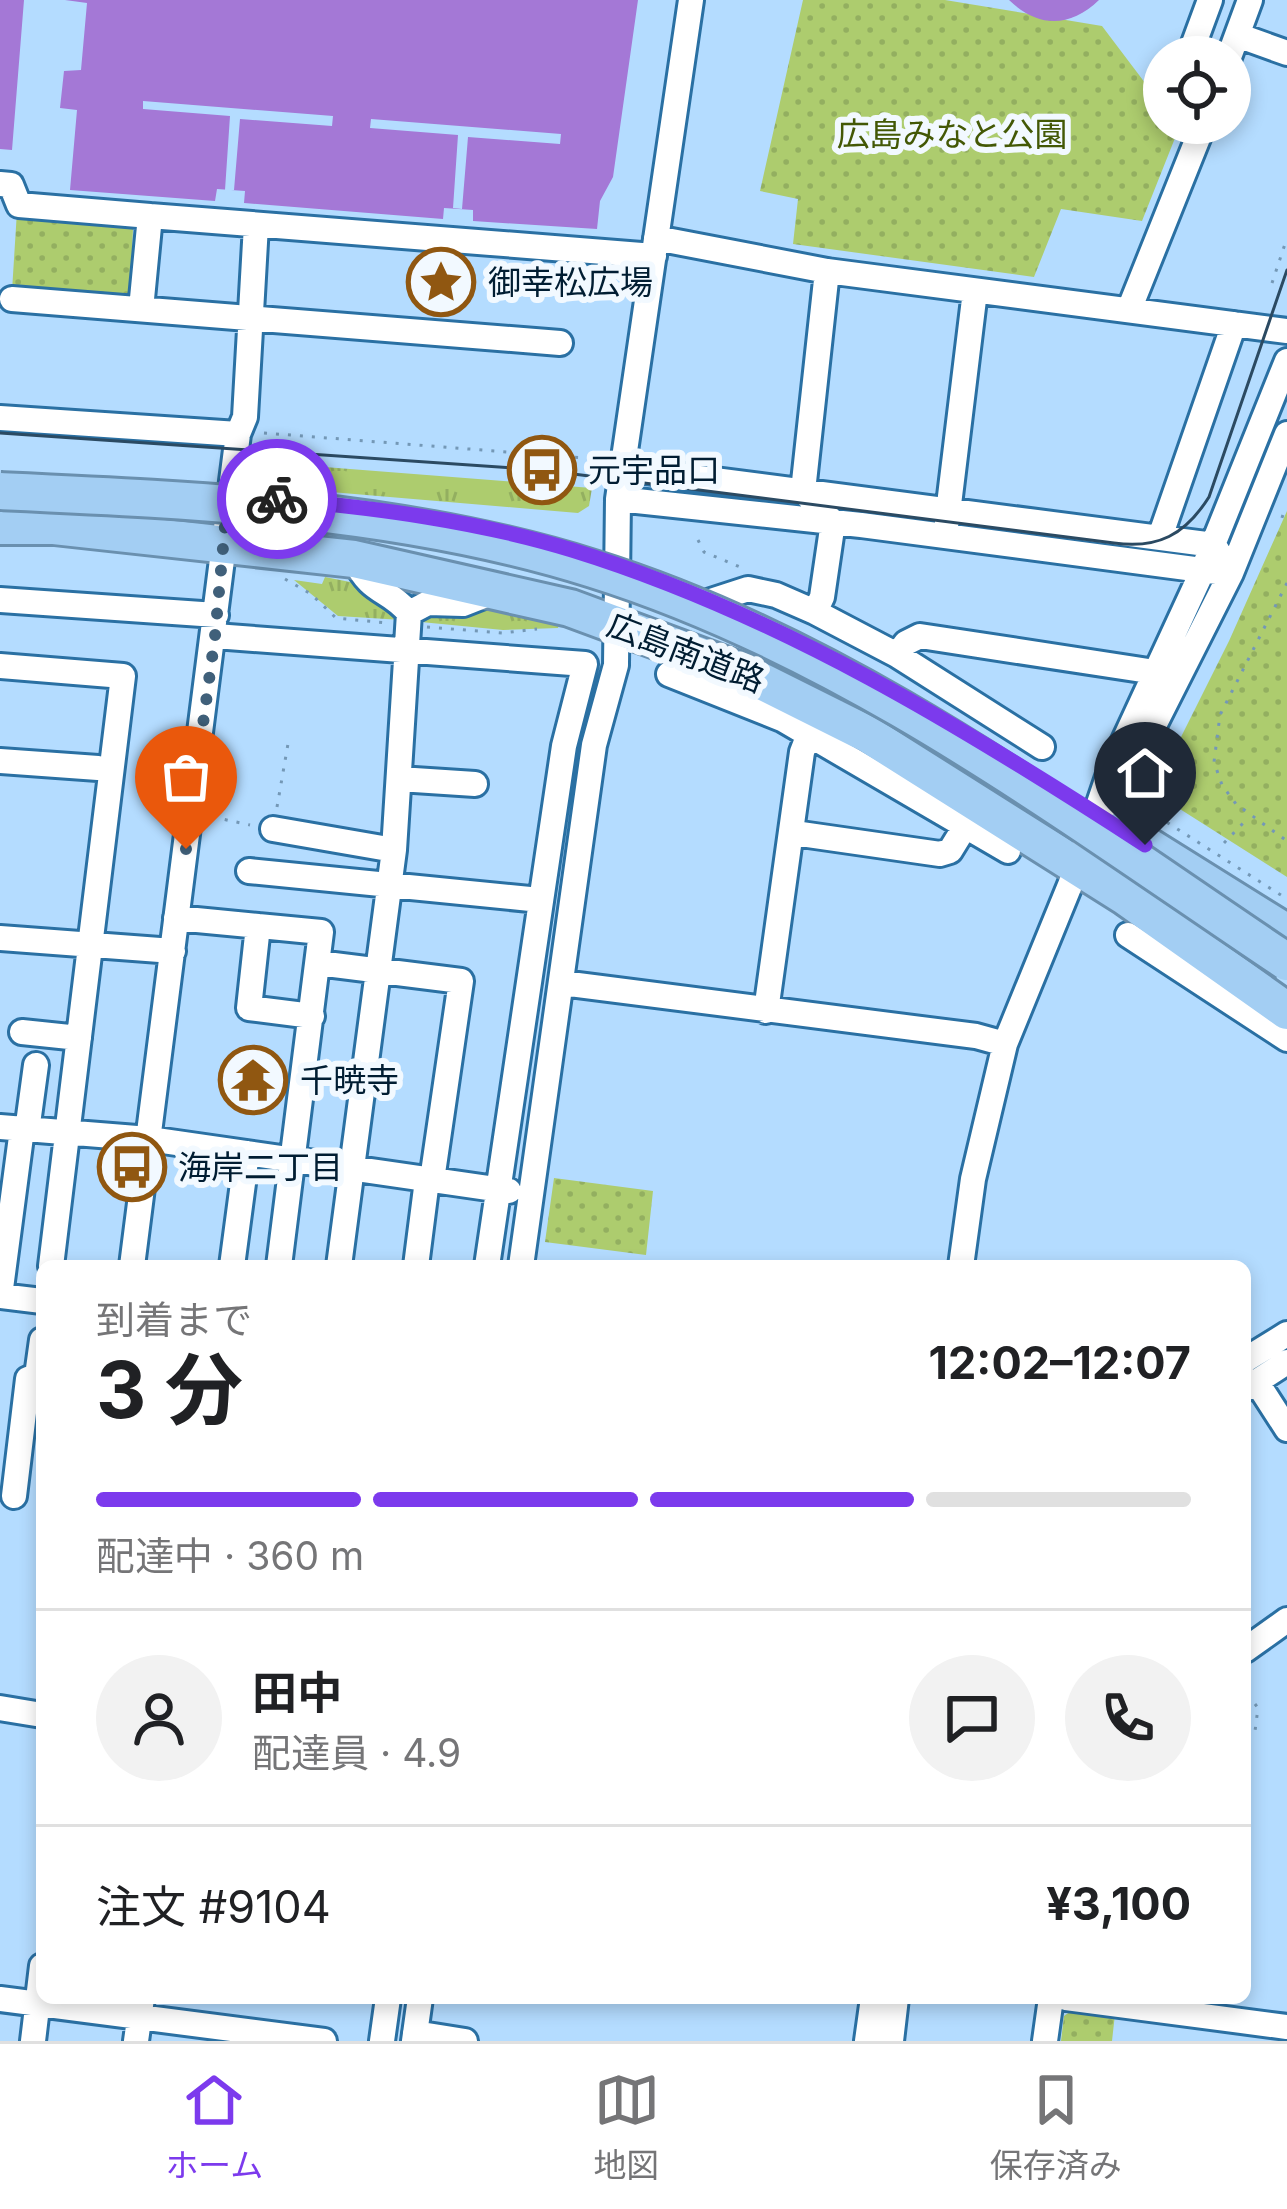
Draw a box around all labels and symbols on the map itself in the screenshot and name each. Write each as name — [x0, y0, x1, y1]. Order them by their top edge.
park label: 広島みなと公園 — [837, 114, 1068, 154]
place icon: 御幸松広場 — [406, 247, 476, 317]
place label: 御幸松広場 — [488, 262, 653, 302]
bus stop icon: 元宇品口 — [507, 435, 577, 505]
courier — [217, 439, 337, 559]
place label: 元宇品口 — [588, 450, 720, 490]
street label: 広島南道路 — [602, 604, 770, 700]
pin — [1094, 722, 1196, 845]
pin — [135, 726, 237, 849]
temple icon: 千暁寺 — [218, 1045, 288, 1115]
place label: 千暁寺 — [300, 1060, 399, 1100]
bus stop icon: 海岸二丁目 — [97, 1132, 167, 1202]
place label: 海岸二丁目 — [178, 1147, 343, 1187]

